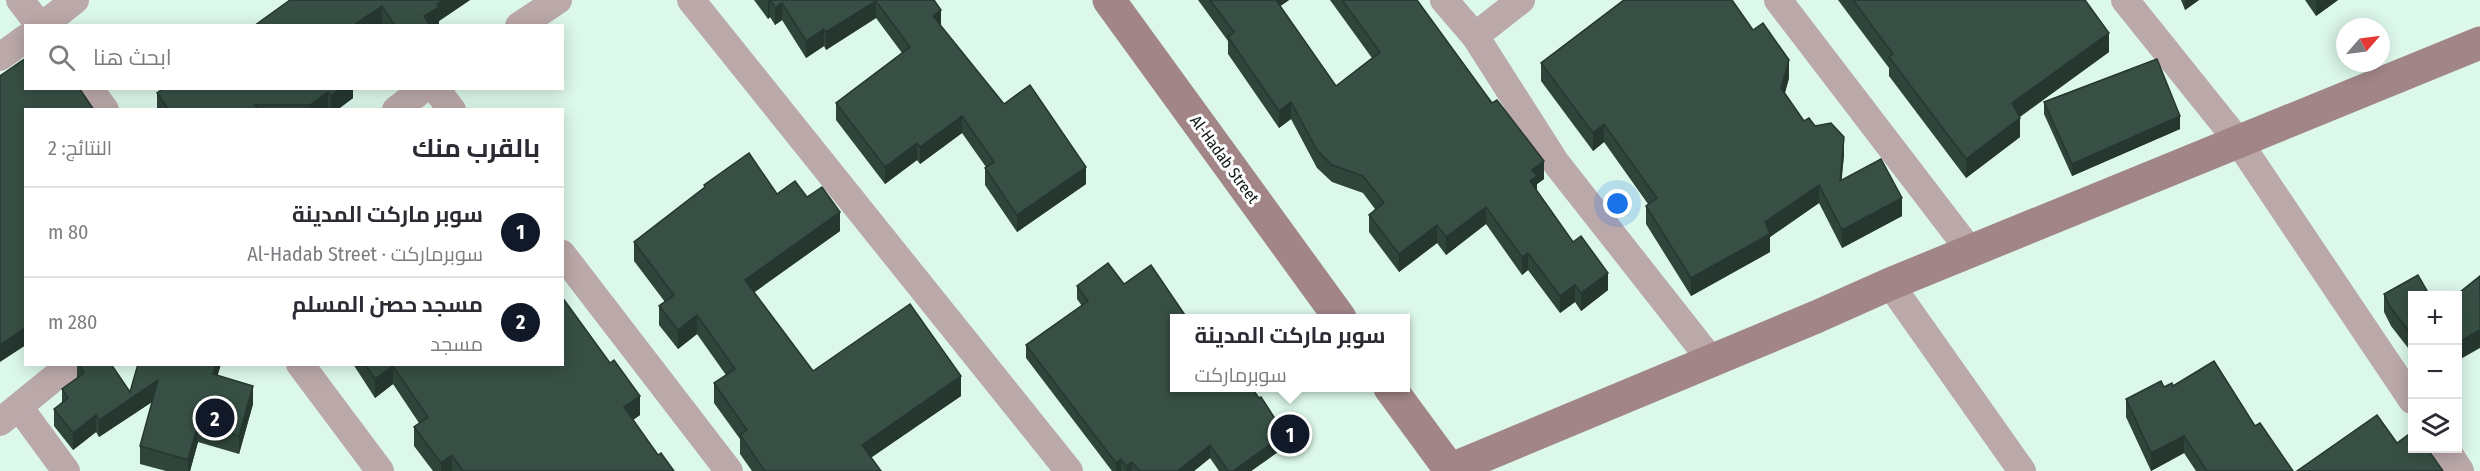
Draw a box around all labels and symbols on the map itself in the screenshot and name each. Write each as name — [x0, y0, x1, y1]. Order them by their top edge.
north arrow — [2336, 18, 2390, 72]
street label: Al-Hadab Street — [1186, 112, 1263, 208]
your location — [1603, 189, 1632, 218]
pin: 2 — [196, 396, 234, 440]
pin: 1 — [1270, 412, 1310, 456]

